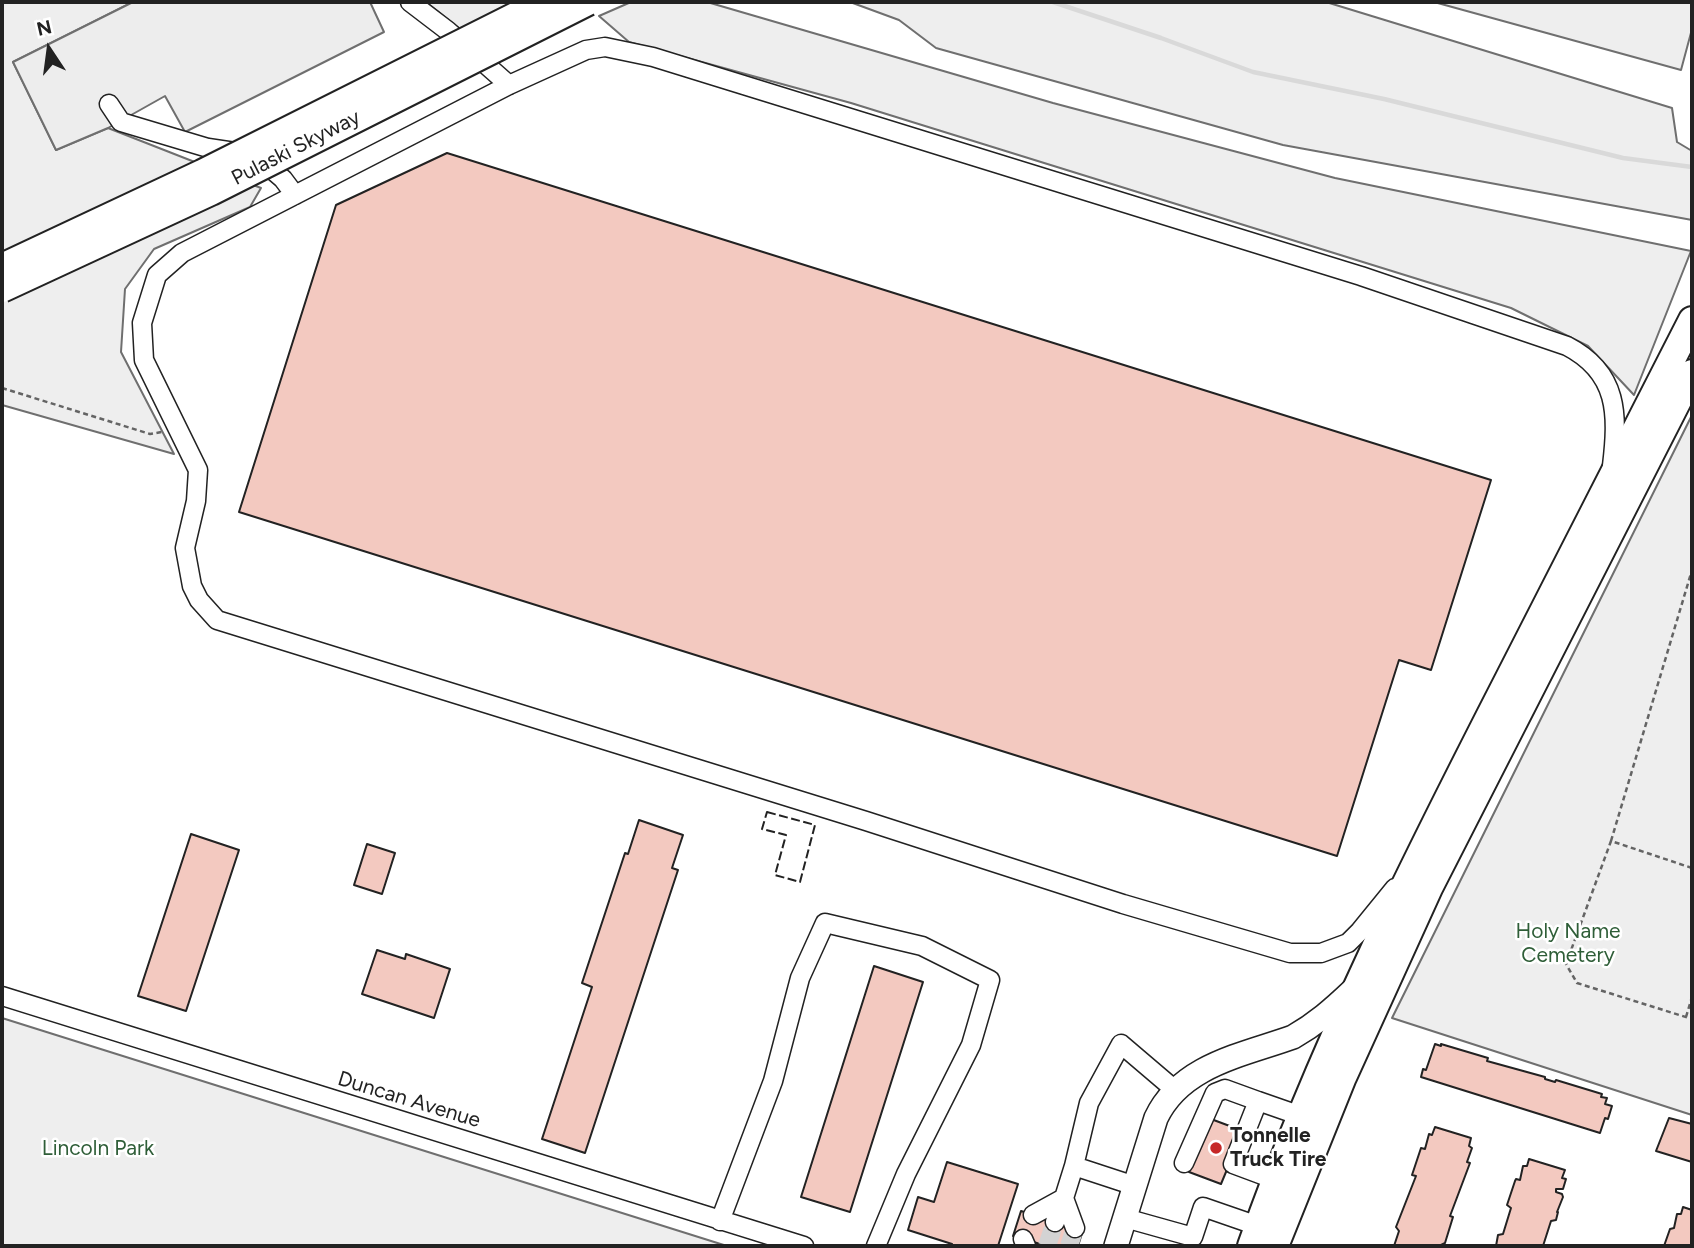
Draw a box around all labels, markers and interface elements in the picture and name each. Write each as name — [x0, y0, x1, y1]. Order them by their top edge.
north arrow — [14, 14, 84, 84]
text: N — [34, 15, 54, 41]
street label: Pulaski Skyway — [227, 105, 365, 191]
park label: Holy Name Cemetery — [1515, 919, 1621, 969]
street label: Duncan Avenue — [335, 1066, 483, 1134]
place label: Tonnelle Truck Tire — [1230, 1123, 1326, 1173]
park label: Lincoln Park — [42, 1136, 154, 1162]
marker: Tonnelle Truck Tire — [1208, 1140, 1224, 1156]

